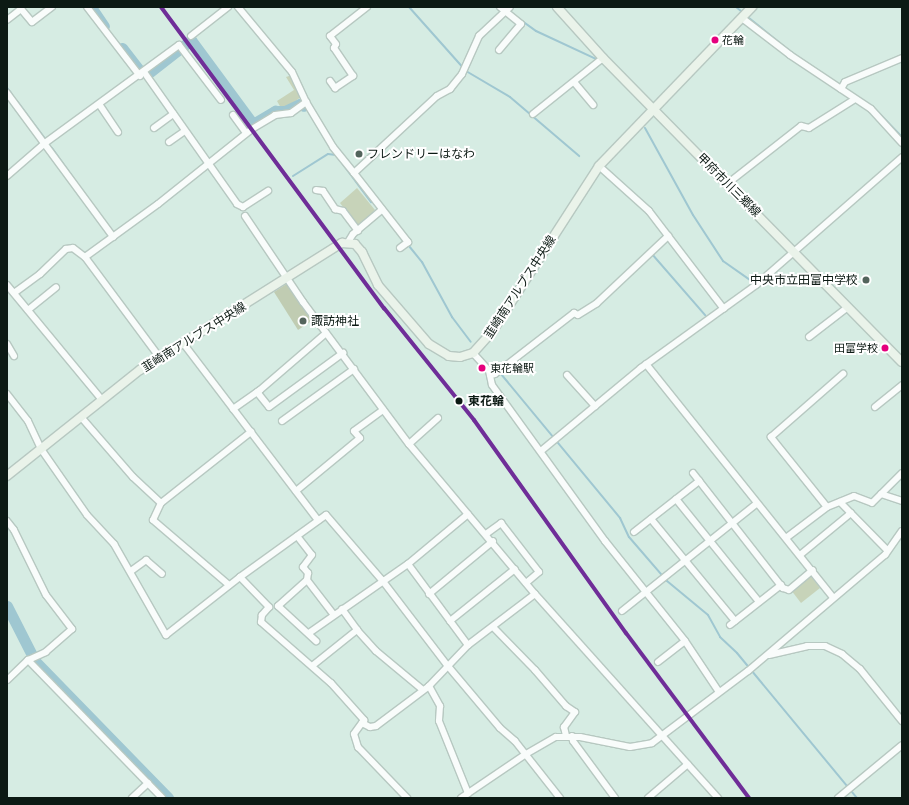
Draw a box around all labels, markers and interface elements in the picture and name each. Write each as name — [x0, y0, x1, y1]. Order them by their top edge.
place label: 花輪 — [722, 33, 744, 47]
marker: 花輪 — [710, 35, 720, 45]
place label: フレンドリーはなわ — [367, 147, 475, 161]
marker: フレンドリーはなわ — [354, 149, 364, 159]
street label: 甲府市川三郷線 — [694, 150, 764, 220]
street label: 韮崎南アルプス中央線 — [481, 233, 559, 341]
place label: 中央市立田富中学校 — [750, 273, 858, 287]
marker: 中央市立田富中学校 — [861, 275, 871, 285]
street label: 韮崎南アルプス中央線 — [139, 299, 249, 375]
place label: 諏訪神社 — [311, 314, 359, 328]
marker: 諏訪神社 — [298, 316, 308, 326]
place label: 田富学校 — [834, 341, 878, 355]
marker: 田富学校 — [880, 343, 890, 353]
place label: 東花輪駅 — [490, 361, 534, 375]
marker: 東花輪駅 — [477, 363, 487, 373]
place label: 東花輪 — [468, 394, 504, 408]
marker: 東花輪 — [453, 395, 465, 407]

